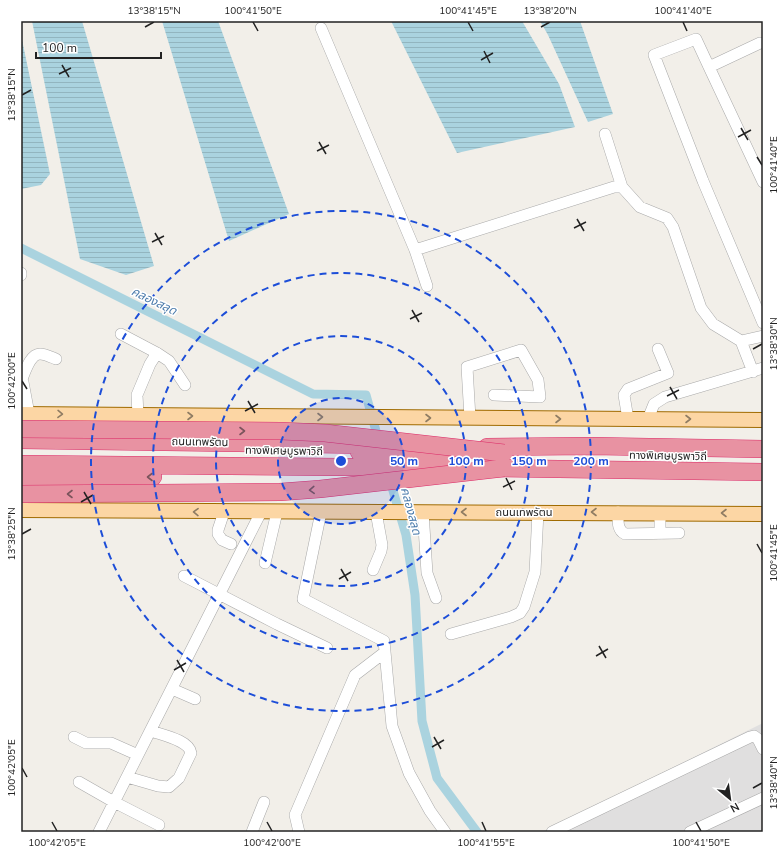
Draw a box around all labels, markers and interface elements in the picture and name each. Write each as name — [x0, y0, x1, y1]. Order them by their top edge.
text: 13°38'15"N — [127, 4, 181, 18]
text: 100°41'50"E — [224, 4, 282, 18]
text: 100°41'45"E — [439, 4, 497, 18]
text: 13°38'20"N — [523, 4, 577, 18]
text: 100°41'40"E — [654, 4, 712, 18]
scale bar — [36, 34, 161, 60]
text: 100 m — [42, 40, 77, 56]
text: 13°38'15"N — [5, 68, 19, 122]
text: 100°41'40"E — [767, 136, 781, 194]
water label: คลองสลุด — [129, 283, 180, 319]
text: 13°38'30"N — [767, 317, 781, 371]
text: 100°42'00"E — [5, 352, 19, 410]
one-way arrow — [57, 410, 63, 419]
one-way arrow — [187, 412, 193, 420]
one-way arrow — [317, 413, 323, 421]
one-way arrow — [425, 414, 431, 422]
one-way arrow — [555, 415, 561, 423]
one-way arrow — [685, 415, 691, 423]
one-way arrow — [239, 427, 245, 435]
street label: ถนนเทพรัตน — [171, 434, 229, 450]
street label: ทางพิเศษบูรพาวิถี — [245, 443, 323, 459]
street label: ทางพิเศษบูรพาวิถี — [629, 448, 707, 464]
text: 50 m — [390, 453, 418, 469]
text: 100 m — [448, 453, 484, 469]
text: 150 m — [511, 453, 547, 469]
text: 200 m — [573, 453, 609, 469]
centre of rings — [334, 454, 348, 468]
one-way arrow — [147, 473, 153, 481]
one-way arrow — [309, 485, 315, 494]
water label: คลองสลุด — [397, 485, 425, 537]
one-way arrow — [67, 490, 73, 498]
street label: ถนนเทพรัตน — [496, 505, 552, 520]
text: 13°38'25"N — [5, 507, 19, 561]
one-way arrow — [193, 508, 199, 516]
one-way arrow — [461, 508, 467, 516]
one-way arrow — [591, 508, 597, 516]
one-way arrow — [721, 509, 727, 518]
text: 100°41'45"E — [767, 524, 781, 582]
text: 100°42'05"E — [5, 739, 19, 797]
text: 13°38'40"N — [767, 756, 781, 810]
north arrow — [710, 779, 750, 819]
text: N — [727, 799, 742, 816]
text: 100°42'05"E — [28, 836, 86, 850]
text: 100°42'00"E — [243, 836, 301, 850]
text: 100°41'55"E — [457, 836, 515, 850]
text: 100°41'50"E — [672, 836, 730, 850]

